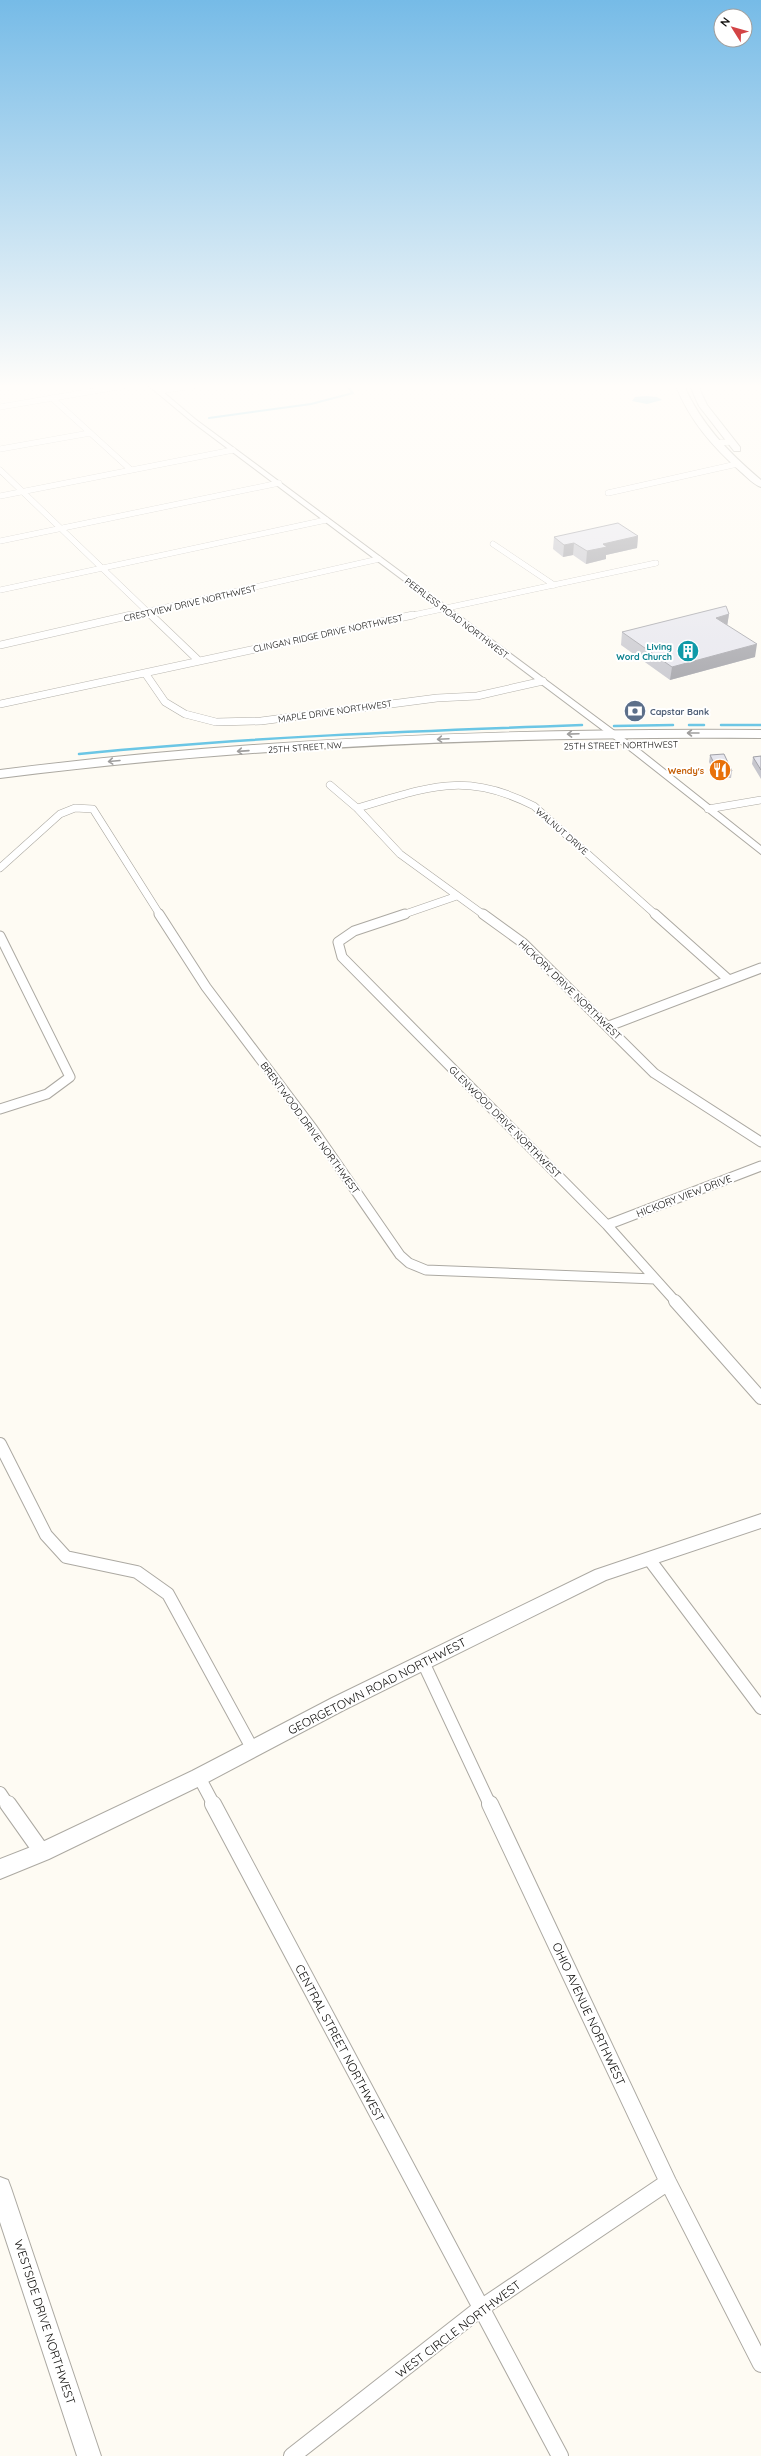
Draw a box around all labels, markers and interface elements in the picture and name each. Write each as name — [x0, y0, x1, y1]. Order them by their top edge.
north arrow — [713, 8, 753, 48]
text: N — [717, 15, 733, 29]
street label: PEERLESS ROAD NORTHWEST — [403, 575, 512, 661]
street label: CRESTVIEW DRIVE NORTHWEST — [123, 582, 258, 624]
street label: CLINGAN RIDGE DRIVE NORTHWEST — [252, 612, 405, 654]
building icon: Living Word Church — [675, 638, 701, 664]
place label: Living Word Church — [616, 641, 672, 662]
street label: MAPLE DRIVE NORTHWEST — [277, 697, 393, 724]
bank icon: Capstar Bank — [622, 698, 648, 724]
place label: Capstar Bank — [650, 706, 709, 717]
one-way arrow — [687, 729, 700, 737]
one-way arrow — [567, 730, 580, 738]
one-way arrow — [437, 736, 450, 743]
street label: 25TH STREET NORTHWEST — [564, 738, 679, 751]
street label: 25TH STREET NW — [268, 739, 343, 755]
one-way arrow — [237, 748, 250, 755]
one-way arrow — [108, 757, 121, 764]
restaurant icon: Wendy's — [707, 757, 733, 783]
place label: Wendy's — [668, 765, 705, 776]
street label: WALNUT DRIVE — [534, 805, 590, 857]
street label: HICKORY DRIVE NORTHWEST — [516, 937, 624, 1043]
street label: BRENTWOOD DRIVE NORTHWEST — [258, 1059, 362, 1197]
street label: GLENWOOD DRIVE NORTHWEST — [446, 1063, 564, 1181]
street label: HICKORY VIEW DRIVE — [634, 1172, 734, 1220]
street label: GEORGETOWN ROAD NORTHWEST — [285, 1634, 469, 1738]
street label: OHIO AVENUE NORTHWEST — [549, 1940, 629, 2088]
street label: CENTRAL STREET NORTHWEST — [292, 1962, 388, 2124]
street label: WESTSIDE DRIVE NORTHWEST — [11, 2238, 79, 2406]
street label: WEST CIRCLE NORTHWEST — [392, 2277, 524, 2381]

